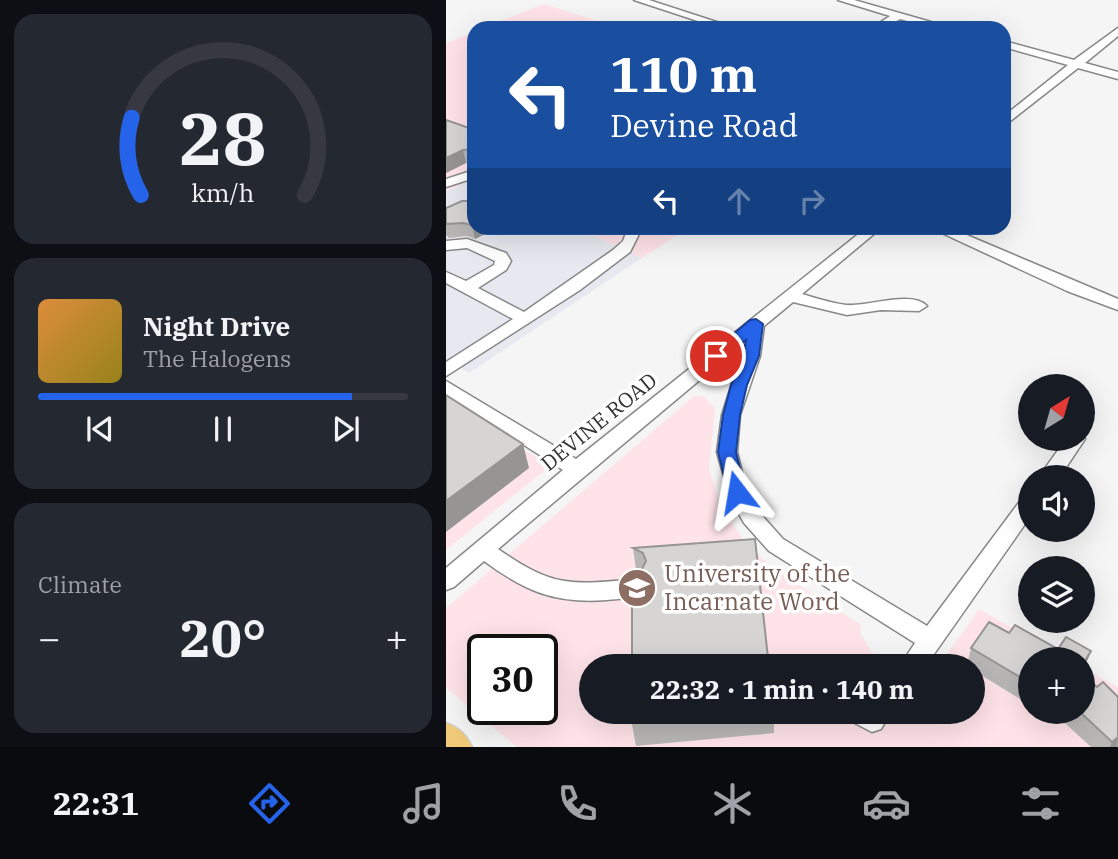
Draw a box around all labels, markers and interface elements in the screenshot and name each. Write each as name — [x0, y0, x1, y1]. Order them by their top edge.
text: 110 m — [610, 42, 757, 105]
icon: left — [495, 49, 586, 140]
text: 28 — [179, 91, 267, 186]
text: Devine Road — [610, 104, 798, 146]
text: km/h — [191, 176, 255, 209]
icon: left — [647, 182, 685, 220]
icon: ahead — [720, 182, 758, 220]
icon: right — [793, 182, 831, 220]
text: Night Drive — [143, 309, 290, 343]
pin — [686, 326, 746, 386]
icon: arrive — [697, 337, 735, 375]
text: The Halogens — [143, 343, 291, 373]
street label: DEVINE ROAD — [535, 366, 662, 477]
north arrow — [1018, 374, 1095, 452]
map controls — [1018, 374, 1095, 724]
icon: previous — [81, 410, 119, 448]
icon: pause — [204, 410, 242, 448]
icon: next — [327, 410, 365, 448]
position arrow — [700, 455, 774, 529]
button: sound — [1018, 465, 1095, 542]
button: layers — [1018, 556, 1095, 633]
place label: University of the Incarnate Word — [664, 557, 850, 617]
school or university icon: University of the Incarnate Word — [616, 567, 658, 609]
text: Climate — [38, 569, 122, 599]
text: 20° — [180, 604, 266, 671]
text: − — [38, 613, 61, 662]
text: + — [385, 613, 408, 662]
speed limit sign: 30 — [467, 634, 558, 725]
button: + — [1018, 647, 1095, 724]
text: 22:32 · 1 min · 140 m — [650, 672, 914, 706]
icon: directions — [245, 779, 294, 828]
icon: music — [399, 779, 448, 828]
icon: phone — [553, 779, 602, 828]
icon: climate — [708, 779, 757, 828]
icon: car — [862, 779, 911, 828]
icon: filters — [1016, 779, 1065, 828]
text: 22:31 — [53, 782, 139, 824]

